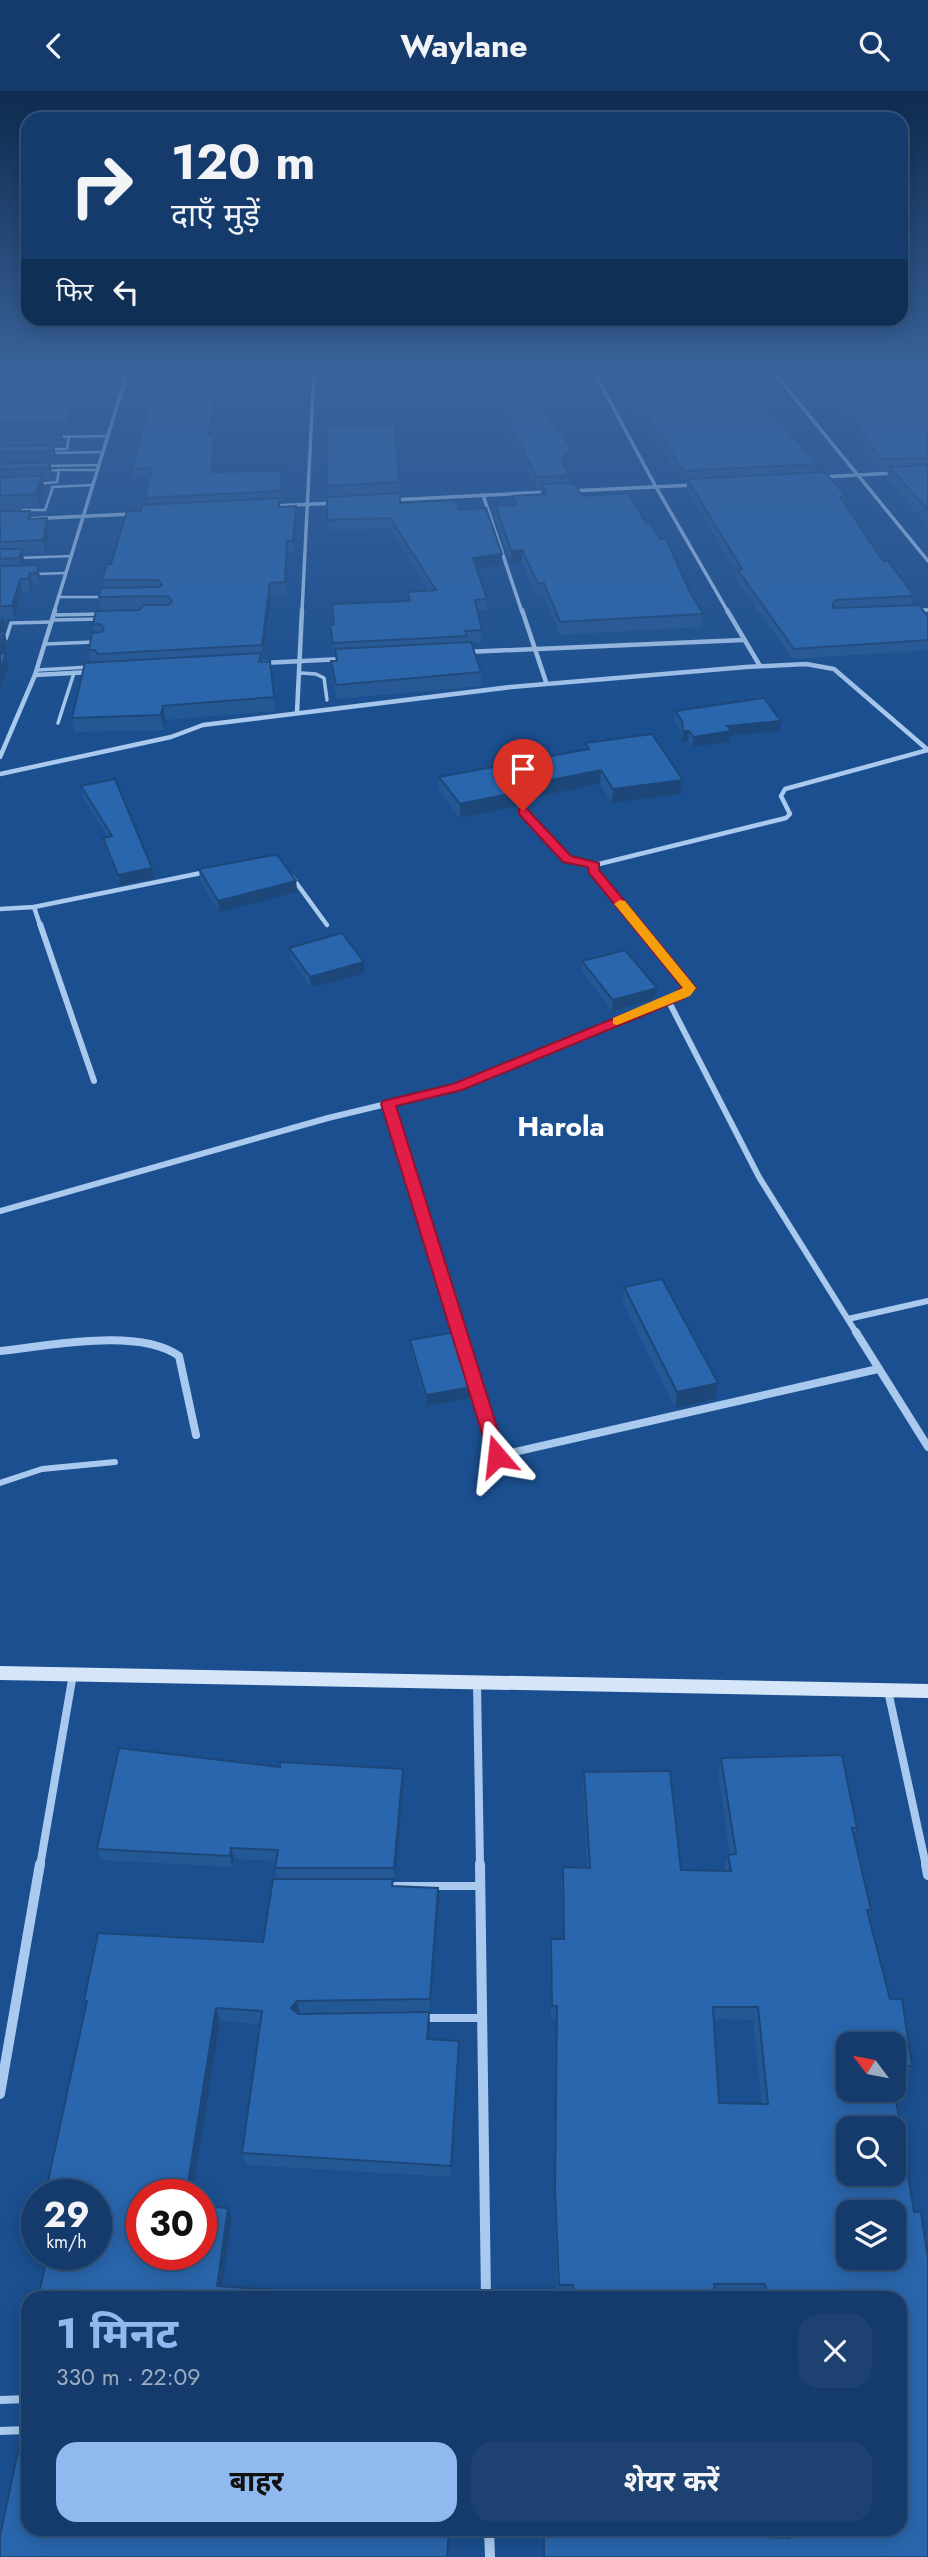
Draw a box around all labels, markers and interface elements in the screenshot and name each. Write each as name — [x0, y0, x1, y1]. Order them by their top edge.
text: Waylane — [400, 23, 528, 69]
icon: back — [35, 27, 73, 65]
icon: search — [855, 27, 893, 65]
text: 120 m — [171, 127, 315, 197]
icon: right — [56, 140, 147, 231]
text: दाएँ मुड़ें — [171, 192, 260, 238]
text: फिर — [56, 273, 93, 311]
icon: left — [107, 273, 145, 311]
pin — [493, 739, 553, 811]
icon: arrive — [504, 750, 542, 788]
district label: Harola — [517, 1106, 605, 1147]
position arrow — [460, 1419, 534, 1493]
north arrow — [836, 2032, 906, 2102]
map controls — [836, 2032, 906, 2270]
button: search — [836, 2116, 906, 2186]
speed limit sign: 30 — [126, 2179, 217, 2270]
text: 29 — [43, 2190, 90, 2240]
button: layers — [836, 2200, 906, 2270]
text: km/h — [46, 2229, 87, 2255]
text: 1 मिनट — [56, 2303, 178, 2364]
button: close — [798, 2314, 872, 2388]
text: 330 m · 22:09 — [56, 2360, 201, 2394]
button: बाहर — [56, 2442, 457, 2522]
button: शेयर करें — [471, 2442, 872, 2522]

